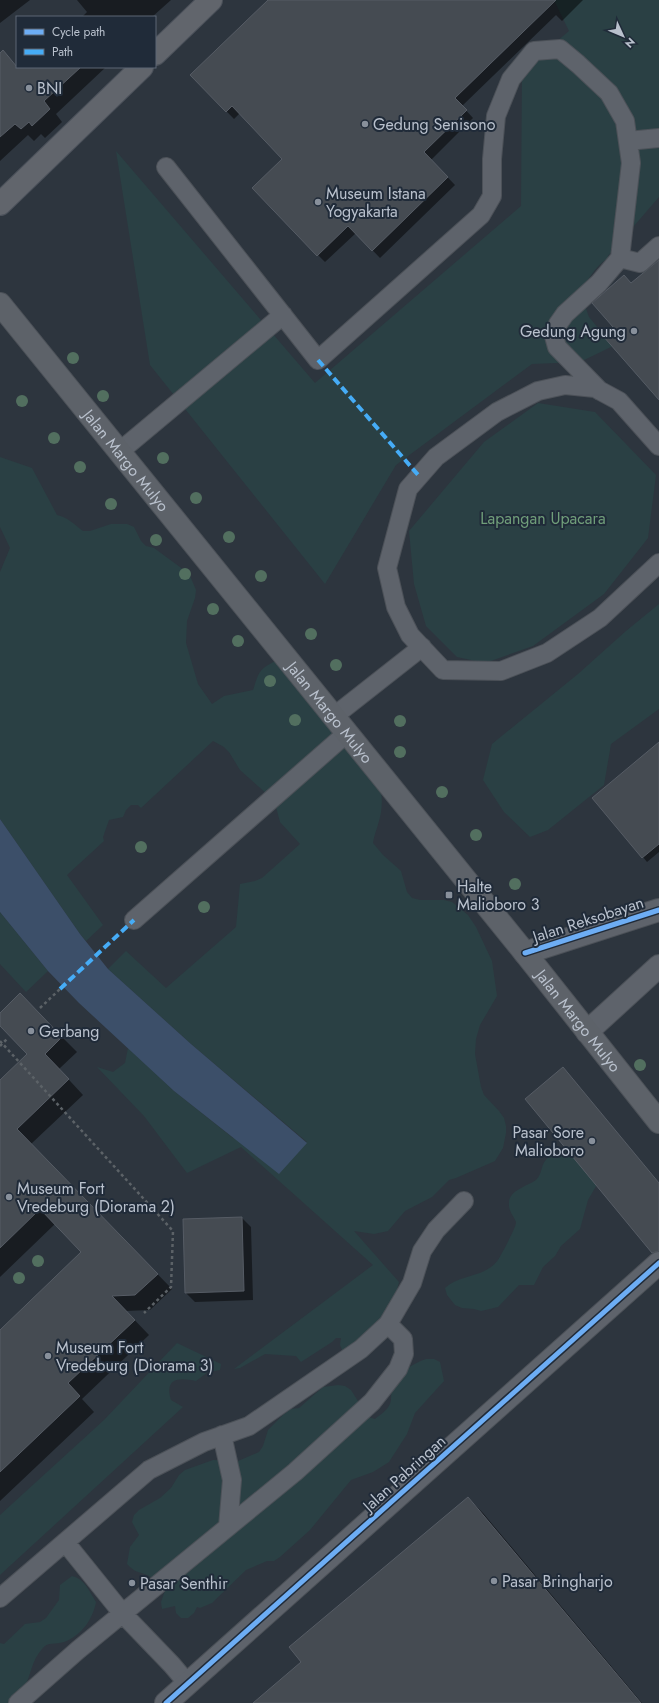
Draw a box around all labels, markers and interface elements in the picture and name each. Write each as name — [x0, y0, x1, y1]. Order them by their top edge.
legend — [16, 16, 156, 68]
north arrow — [603, 16, 643, 56]
text: Cycle path — [52, 23, 105, 41]
text: N — [621, 34, 639, 52]
text: Path — [52, 43, 73, 61]
place label: BNI — [37, 77, 62, 100]
marker: BNI — [24, 83, 34, 93]
place label: Gedung Senisono — [373, 113, 496, 136]
marker: Gedung Senisono — [360, 119, 370, 129]
place label: Museum Istana Yogyakarta — [326, 182, 426, 223]
marker: Museum Istana Yogyakarta — [313, 197, 323, 207]
place label: Gedung Agung — [520, 320, 626, 343]
marker: Gedung Agung — [629, 326, 639, 336]
street label: Jalan Margo Mulyo — [76, 403, 175, 517]
park label: Lapangan Upacara — [480, 507, 606, 530]
street label: Jalan Margo Mulyo — [280, 655, 378, 769]
place label: Halte Malioboro 3 — [457, 875, 540, 916]
marker: Halte Malioboro 3 — [444, 890, 454, 900]
street label: Jalan Reksobayan — [528, 891, 647, 949]
street label: Jalan Margo Mulyo — [529, 963, 626, 1077]
place label: Gerbang — [39, 1020, 99, 1043]
marker: Gerbang — [26, 1026, 36, 1036]
place label: Pasar Sore Malioboro — [513, 1121, 584, 1162]
marker: Pasar Sore Malioboro — [587, 1136, 597, 1146]
place label: Museum Fort Vredeburg (Diorama 2) — [17, 1177, 175, 1218]
marker: Museum Fort Vredeburg (Diorama 2) — [4, 1192, 14, 1202]
place label: Museum Fort Vredeburg (Diorama 3) — [56, 1336, 214, 1377]
marker: Museum Fort Vredeburg (Diorama 3) — [43, 1351, 53, 1361]
street label: Jalan Pabringan — [356, 1430, 451, 1518]
place label: Pasar Bringharjo — [502, 1570, 613, 1593]
place label: Pasar Senthir — [140, 1572, 228, 1595]
marker: Pasar Bringharjo — [489, 1576, 499, 1586]
marker: Pasar Senthir — [127, 1578, 137, 1588]

